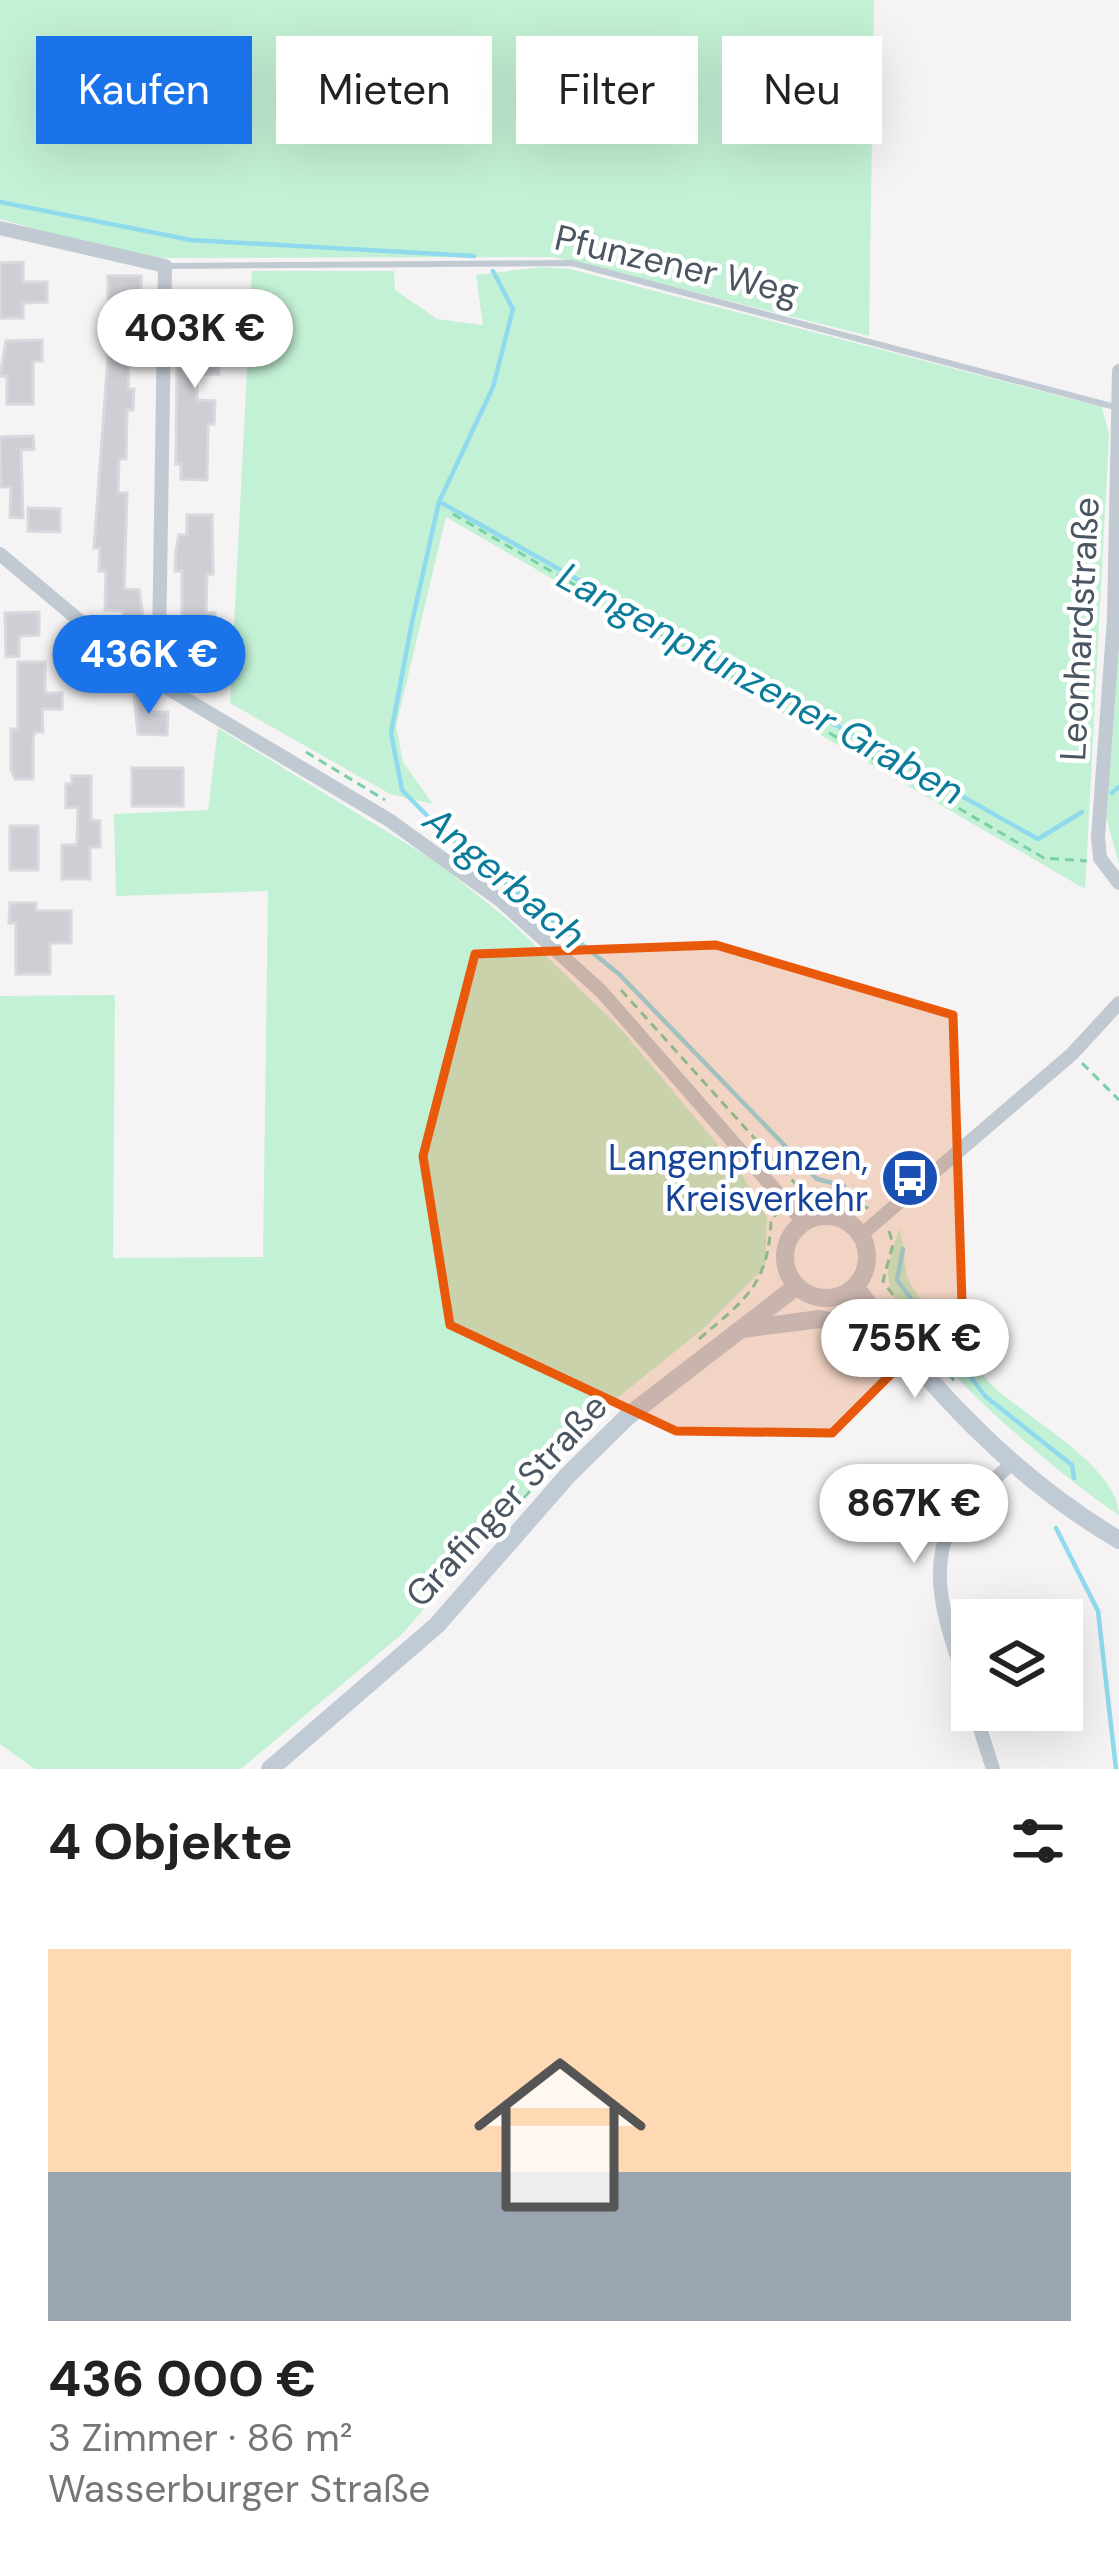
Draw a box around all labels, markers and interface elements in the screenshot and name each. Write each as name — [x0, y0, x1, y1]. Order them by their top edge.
chip: Kaufen — [36, 36, 252, 144]
chip: Mieten — [276, 36, 492, 144]
chip: Filter — [516, 36, 698, 144]
chip: Neu — [722, 36, 882, 144]
street label: Pfunzener Weg — [550, 214, 803, 315]
pin: 403K € — [97, 289, 293, 391]
text: 403K € — [124, 302, 266, 353]
street label: Leonhardstraße — [1049, 496, 1110, 762]
water label: Langenpfunzener Graben — [548, 550, 973, 817]
pin: 436K € — [51, 615, 247, 717]
text: 436K € — [79, 628, 219, 679]
water label: Angerbach — [412, 794, 596, 960]
place label: Langenpfunzen, Kreisverkehr — [608, 1134, 868, 1222]
bus stop icon: Langenpfunzen, Kreisverkehr — [879, 1147, 941, 1209]
pin: 755K € — [817, 1299, 1013, 1401]
text: 755K € — [848, 1312, 982, 1363]
street label: Grafinger Straße — [395, 1384, 617, 1617]
pin: 867K € — [816, 1464, 1012, 1566]
text: 867K € — [846, 1477, 982, 1528]
map controls — [951, 1599, 1083, 1731]
button: layers — [951, 1599, 1083, 1731]
text: 4 Objekte — [48, 1808, 293, 1875]
icon: filters — [1005, 1808, 1071, 1874]
icon: home — [452, 2027, 668, 2243]
text: 436 000 € — [48, 2345, 316, 2412]
text: 3 Zimmer · 86 m² — [48, 2412, 353, 2463]
text: Wasserburger Straße — [48, 2463, 430, 2514]

